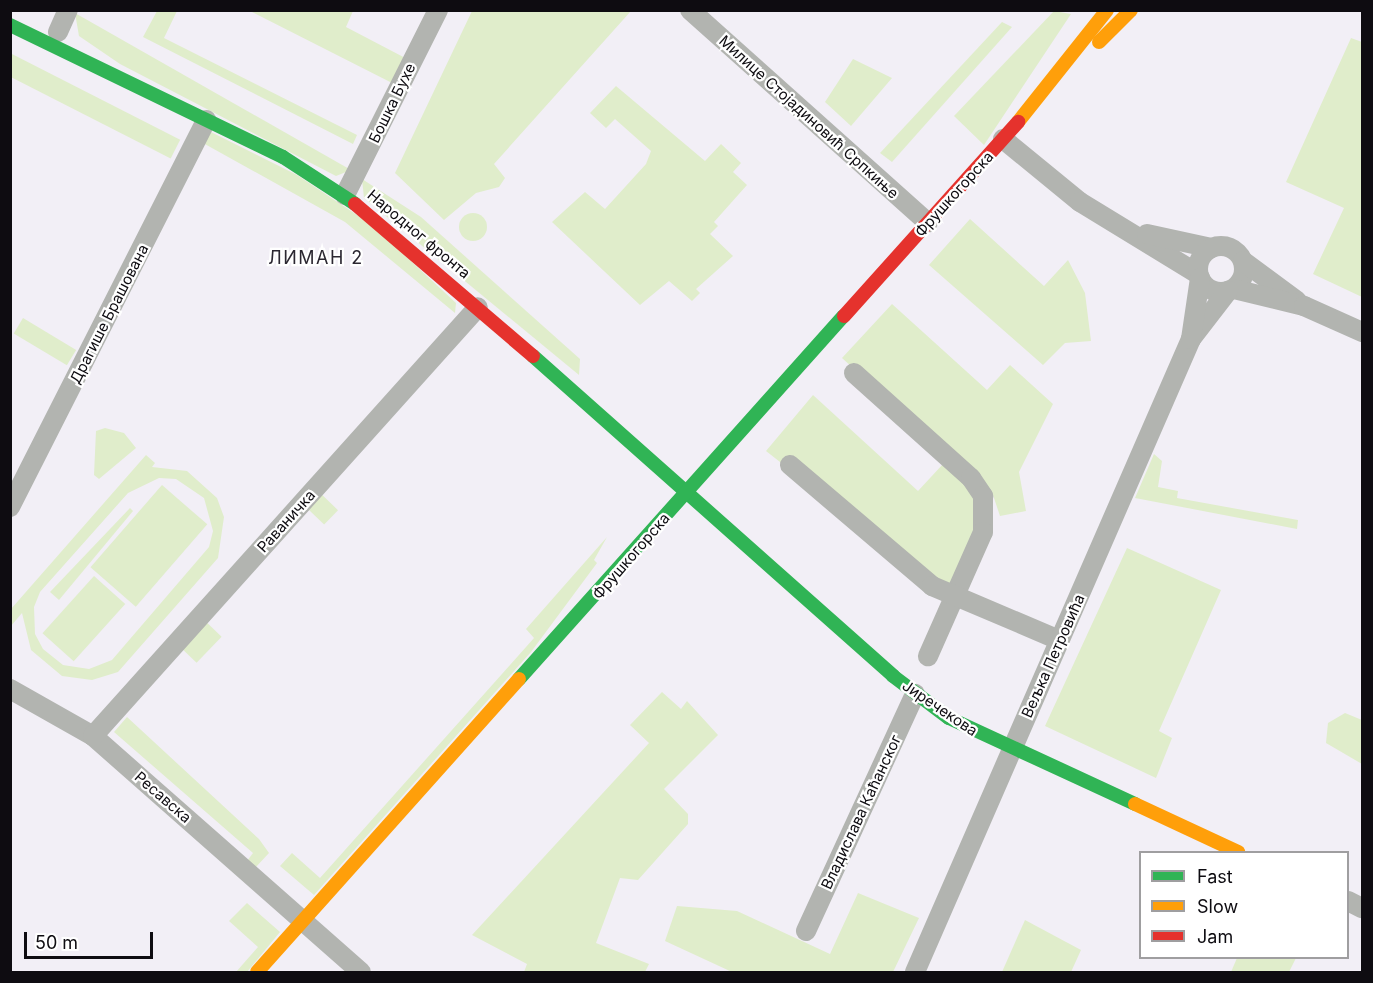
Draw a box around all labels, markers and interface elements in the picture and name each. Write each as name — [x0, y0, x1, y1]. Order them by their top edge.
street label: Милице Стојадиновић Српкиње — [716, 32, 902, 202]
street label: Бошка Бухе — [365, 60, 419, 146]
street label: Фрушкогорска — [911, 148, 997, 240]
street label: Народног фронта — [364, 186, 474, 282]
street label: Драгише Брашована — [66, 241, 152, 387]
district label: ЛИМАН 2 — [268, 247, 364, 269]
street label: Раваничка — [253, 486, 319, 556]
street label: Фрушкогорска — [589, 509, 673, 603]
street label: Вељка Петровића — [1018, 592, 1088, 720]
street label: Јиречекова — [899, 676, 981, 740]
street label: Владислава Каћанског — [817, 732, 905, 892]
street label: Ресавска — [131, 768, 195, 826]
legend — [1139, 851, 1349, 959]
text: Fast — [1197, 866, 1233, 887]
text: Slow — [1197, 896, 1238, 917]
scale bar — [27, 920, 156, 958]
text: Jam — [1197, 926, 1233, 947]
text: 50 m — [35, 932, 78, 953]

